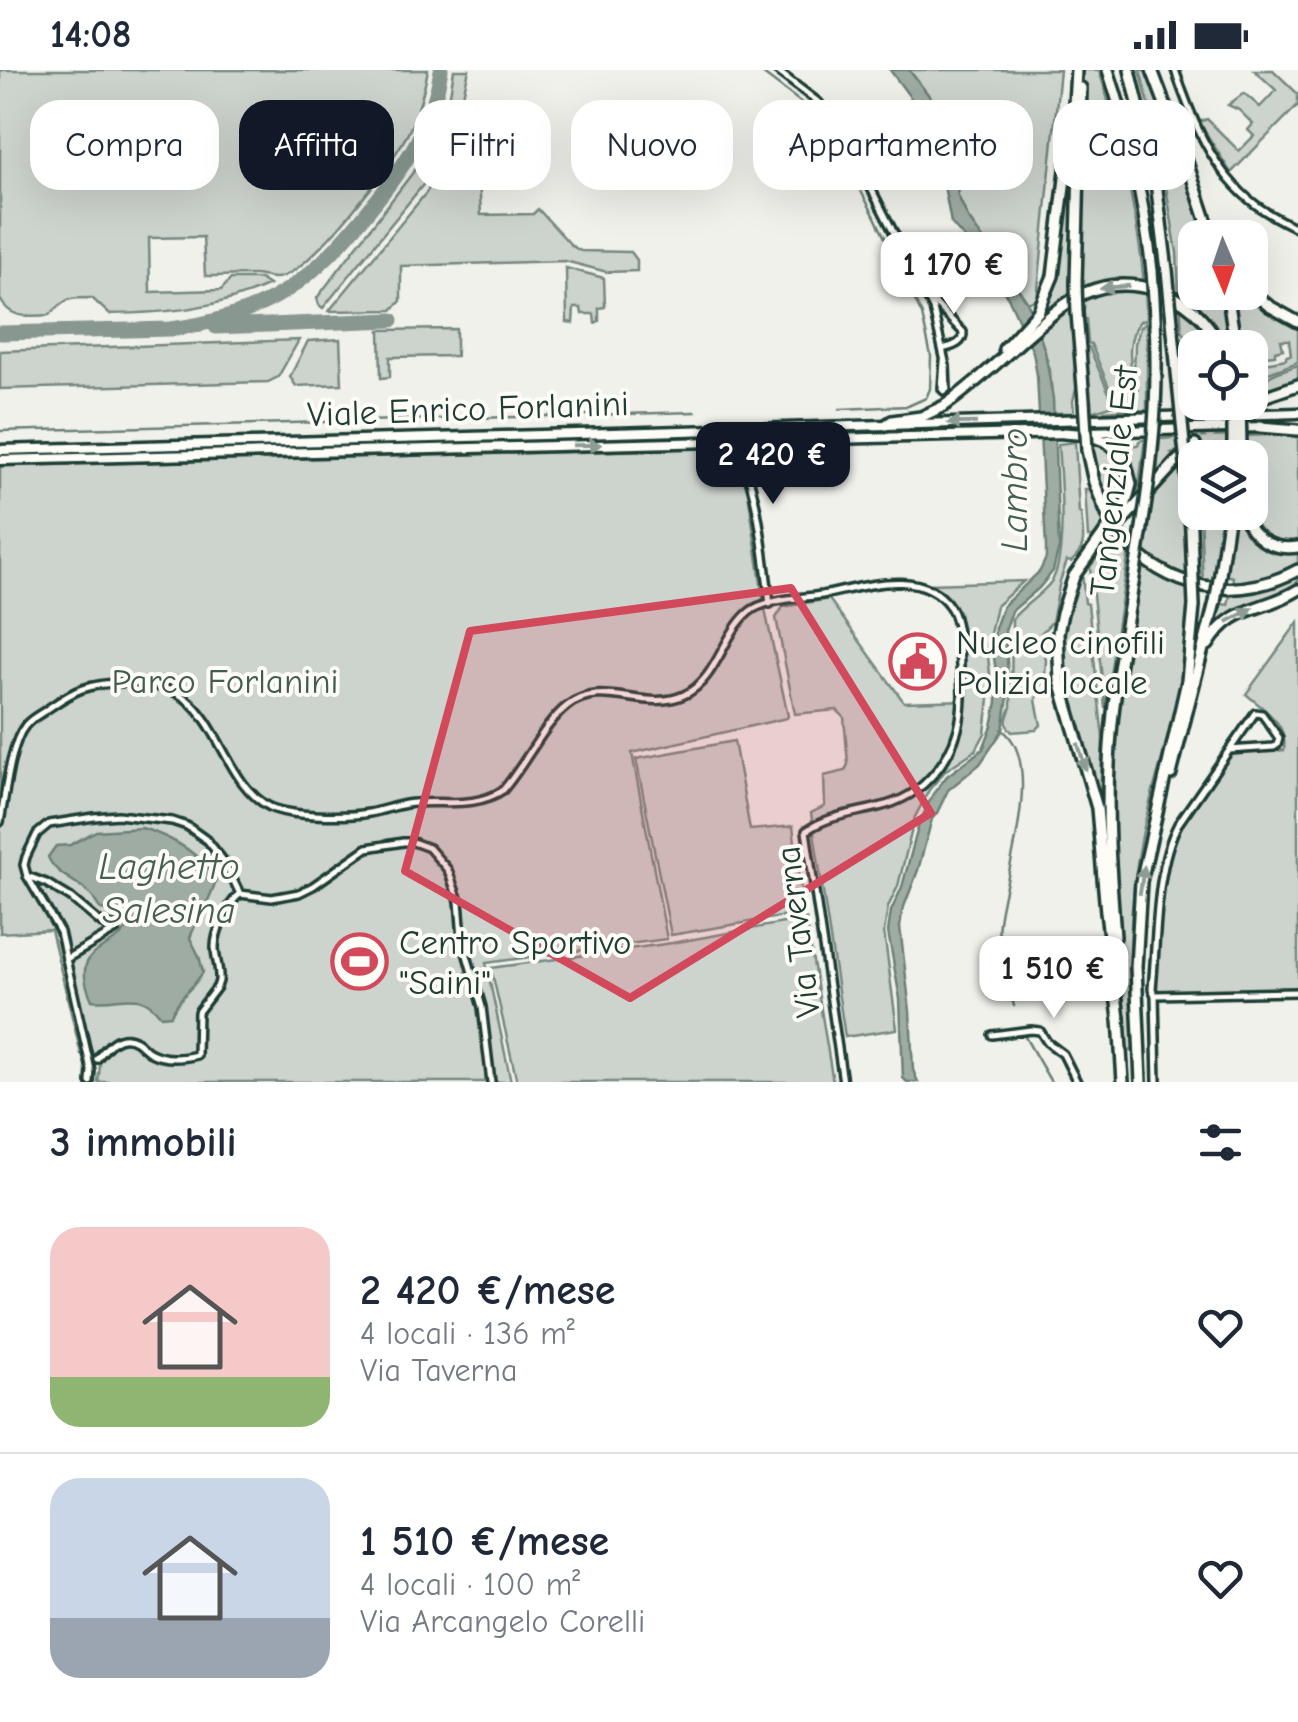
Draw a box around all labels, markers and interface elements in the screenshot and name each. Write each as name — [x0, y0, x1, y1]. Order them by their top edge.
text: 14:08 — [50, 13, 131, 57]
chip: Compra — [30, 100, 219, 190]
chip: Affitta — [239, 100, 394, 190]
chip: Filtri — [414, 100, 551, 190]
chip: Nuovo — [571, 100, 733, 190]
chip: Appartamento — [753, 100, 1033, 190]
chip: Casa — [1053, 100, 1195, 190]
north arrow — [1178, 220, 1268, 310]
map controls — [1178, 220, 1268, 530]
pin: 1 170 € — [862, 232, 1046, 317]
text: 1 170 € — [903, 246, 1005, 283]
one-way arrow — [1099, 280, 1130, 296]
button: locate — [1178, 330, 1268, 420]
street label: Tangenziale Est — [1082, 363, 1147, 598]
street label: Viale Enrico Forlanini — [306, 383, 630, 435]
one-way arrow — [945, 415, 977, 431]
pin: 2 420 € — [681, 422, 865, 507]
water label: Lambro — [993, 428, 1037, 552]
text: 2 420 € — [718, 436, 828, 473]
one-way arrow — [572, 437, 604, 453]
button: layers — [1178, 440, 1268, 530]
one-way arrow — [1226, 607, 1254, 624]
place label: Nucleo cinofili Polizia locale — [956, 622, 1165, 703]
public building icon: Nucleo cinofili Polizia locale — [887, 632, 947, 692]
park label: Parco Forlanini — [111, 661, 339, 702]
one-way arrow — [1075, 742, 1090, 773]
street label: Via Taverna — [767, 844, 829, 1020]
water label: Laghetto Salesina — [98, 845, 240, 933]
one-way arrow — [1135, 864, 1150, 895]
place label: Centro Sportivo "Saini" — [399, 922, 632, 1003]
sports icon: Centro Sportivo "Saini" — [330, 932, 390, 992]
pin: 1 510 € — [962, 936, 1146, 1021]
text: 1 510 € — [1001, 950, 1107, 987]
icon: filters — [1193, 1115, 1248, 1170]
text: 3 immobili — [50, 1118, 237, 1167]
text: 2 420 €/mese — [360, 1266, 615, 1315]
icon: home — [130, 1267, 250, 1387]
icon: heart — [1193, 1300, 1248, 1355]
text: 4 locali · 136 m² — [360, 1315, 575, 1352]
text: Via Taverna — [360, 1352, 518, 1389]
text: 1 510 €/mese — [360, 1517, 609, 1566]
icon: home — [130, 1518, 250, 1638]
icon: heart — [1193, 1551, 1248, 1606]
text: 4 locali · 100 m² — [360, 1566, 580, 1603]
text: Via Arcangelo Corelli — [360, 1603, 645, 1640]

